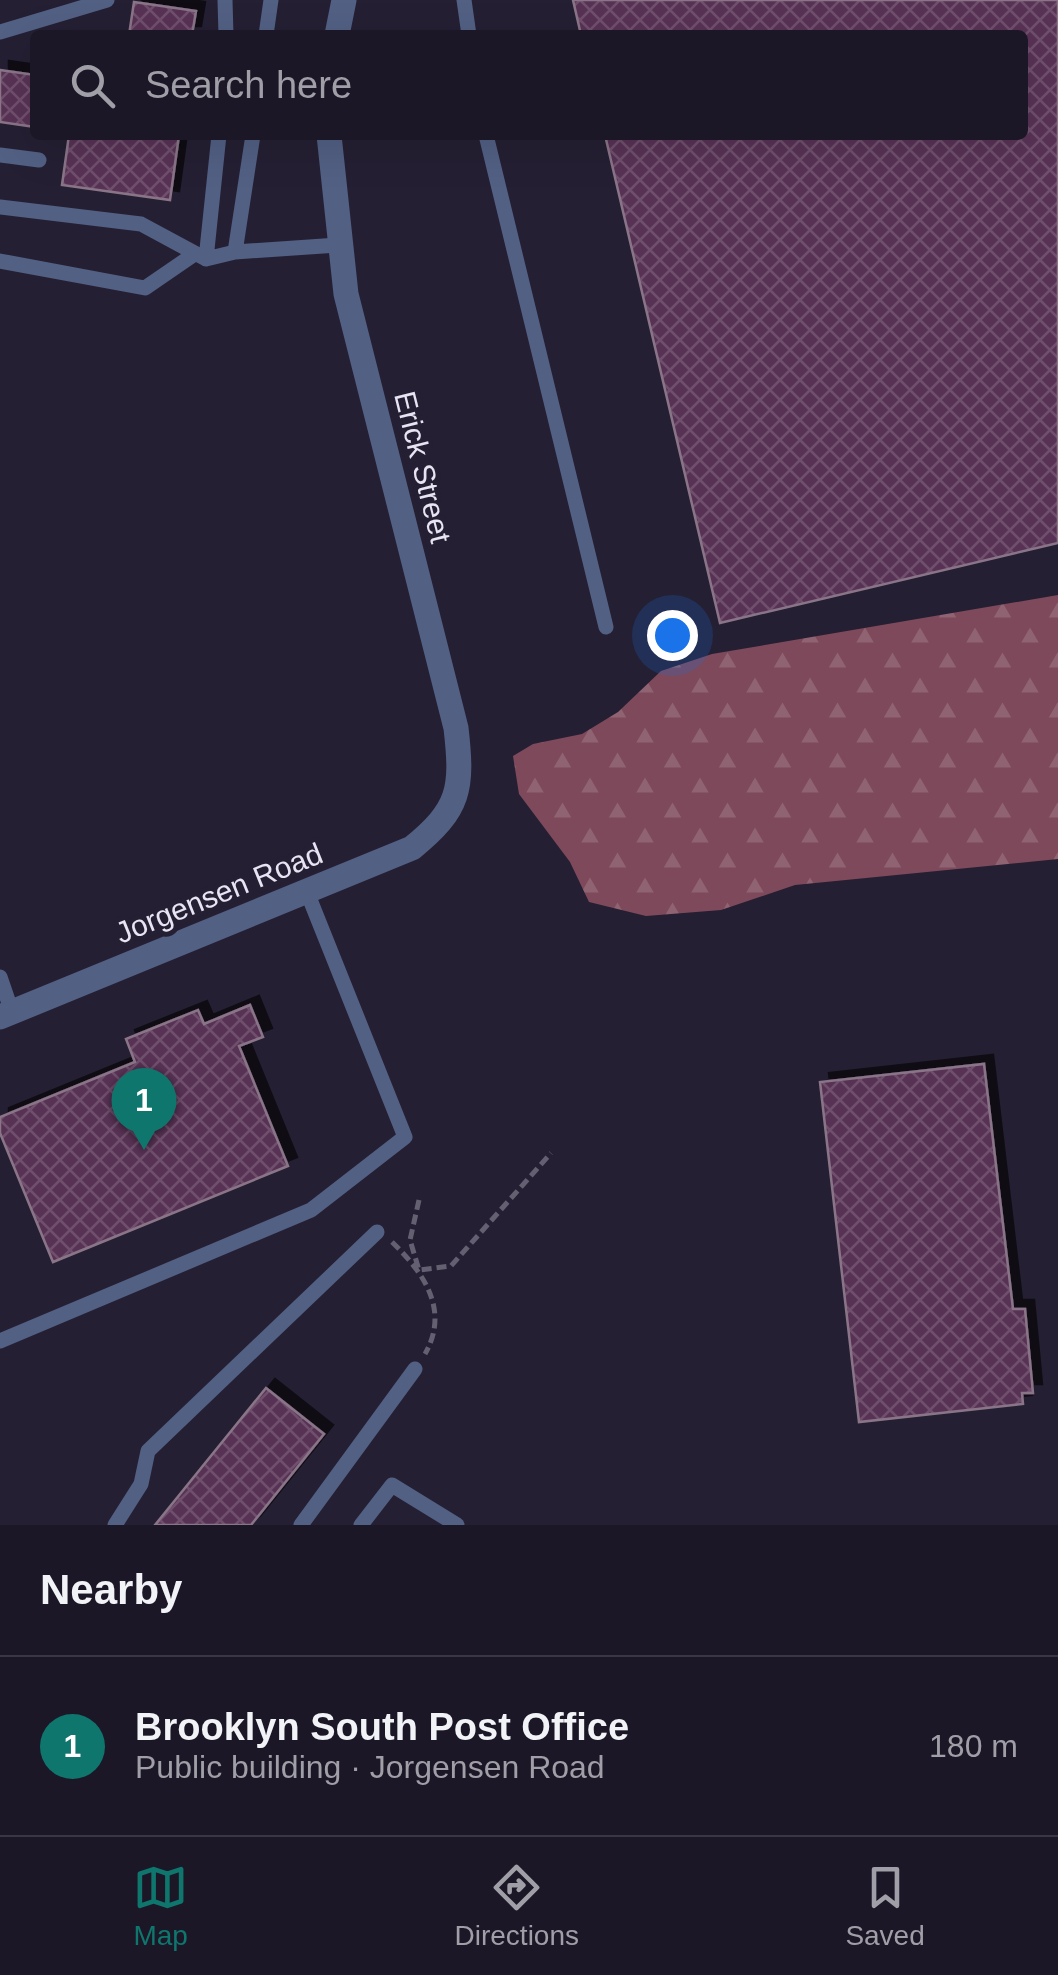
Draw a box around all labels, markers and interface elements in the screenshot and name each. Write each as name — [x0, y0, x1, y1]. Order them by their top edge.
search box — [30, 30, 1028, 140]
icon: search — [65, 58, 120, 113]
text: Search here — [145, 64, 352, 106]
street label: Erick Street — [388, 388, 458, 547]
your location — [647, 610, 698, 661]
street label: Jorgensen Road — [111, 836, 327, 950]
pin: 1 — [112, 1068, 176, 1150]
text: Nearby — [40, 1566, 182, 1613]
text: Brooklyn South Post Office — [135, 1706, 629, 1748]
text: 1 — [64, 1728, 81, 1764]
text: 180 m — [929, 1728, 1018, 1764]
text: Public building · Jorgensen Road — [135, 1749, 605, 1785]
tab: Map — [133, 1860, 188, 1952]
tab: Directions — [455, 1860, 579, 1952]
tab: Saved — [845, 1860, 925, 1952]

